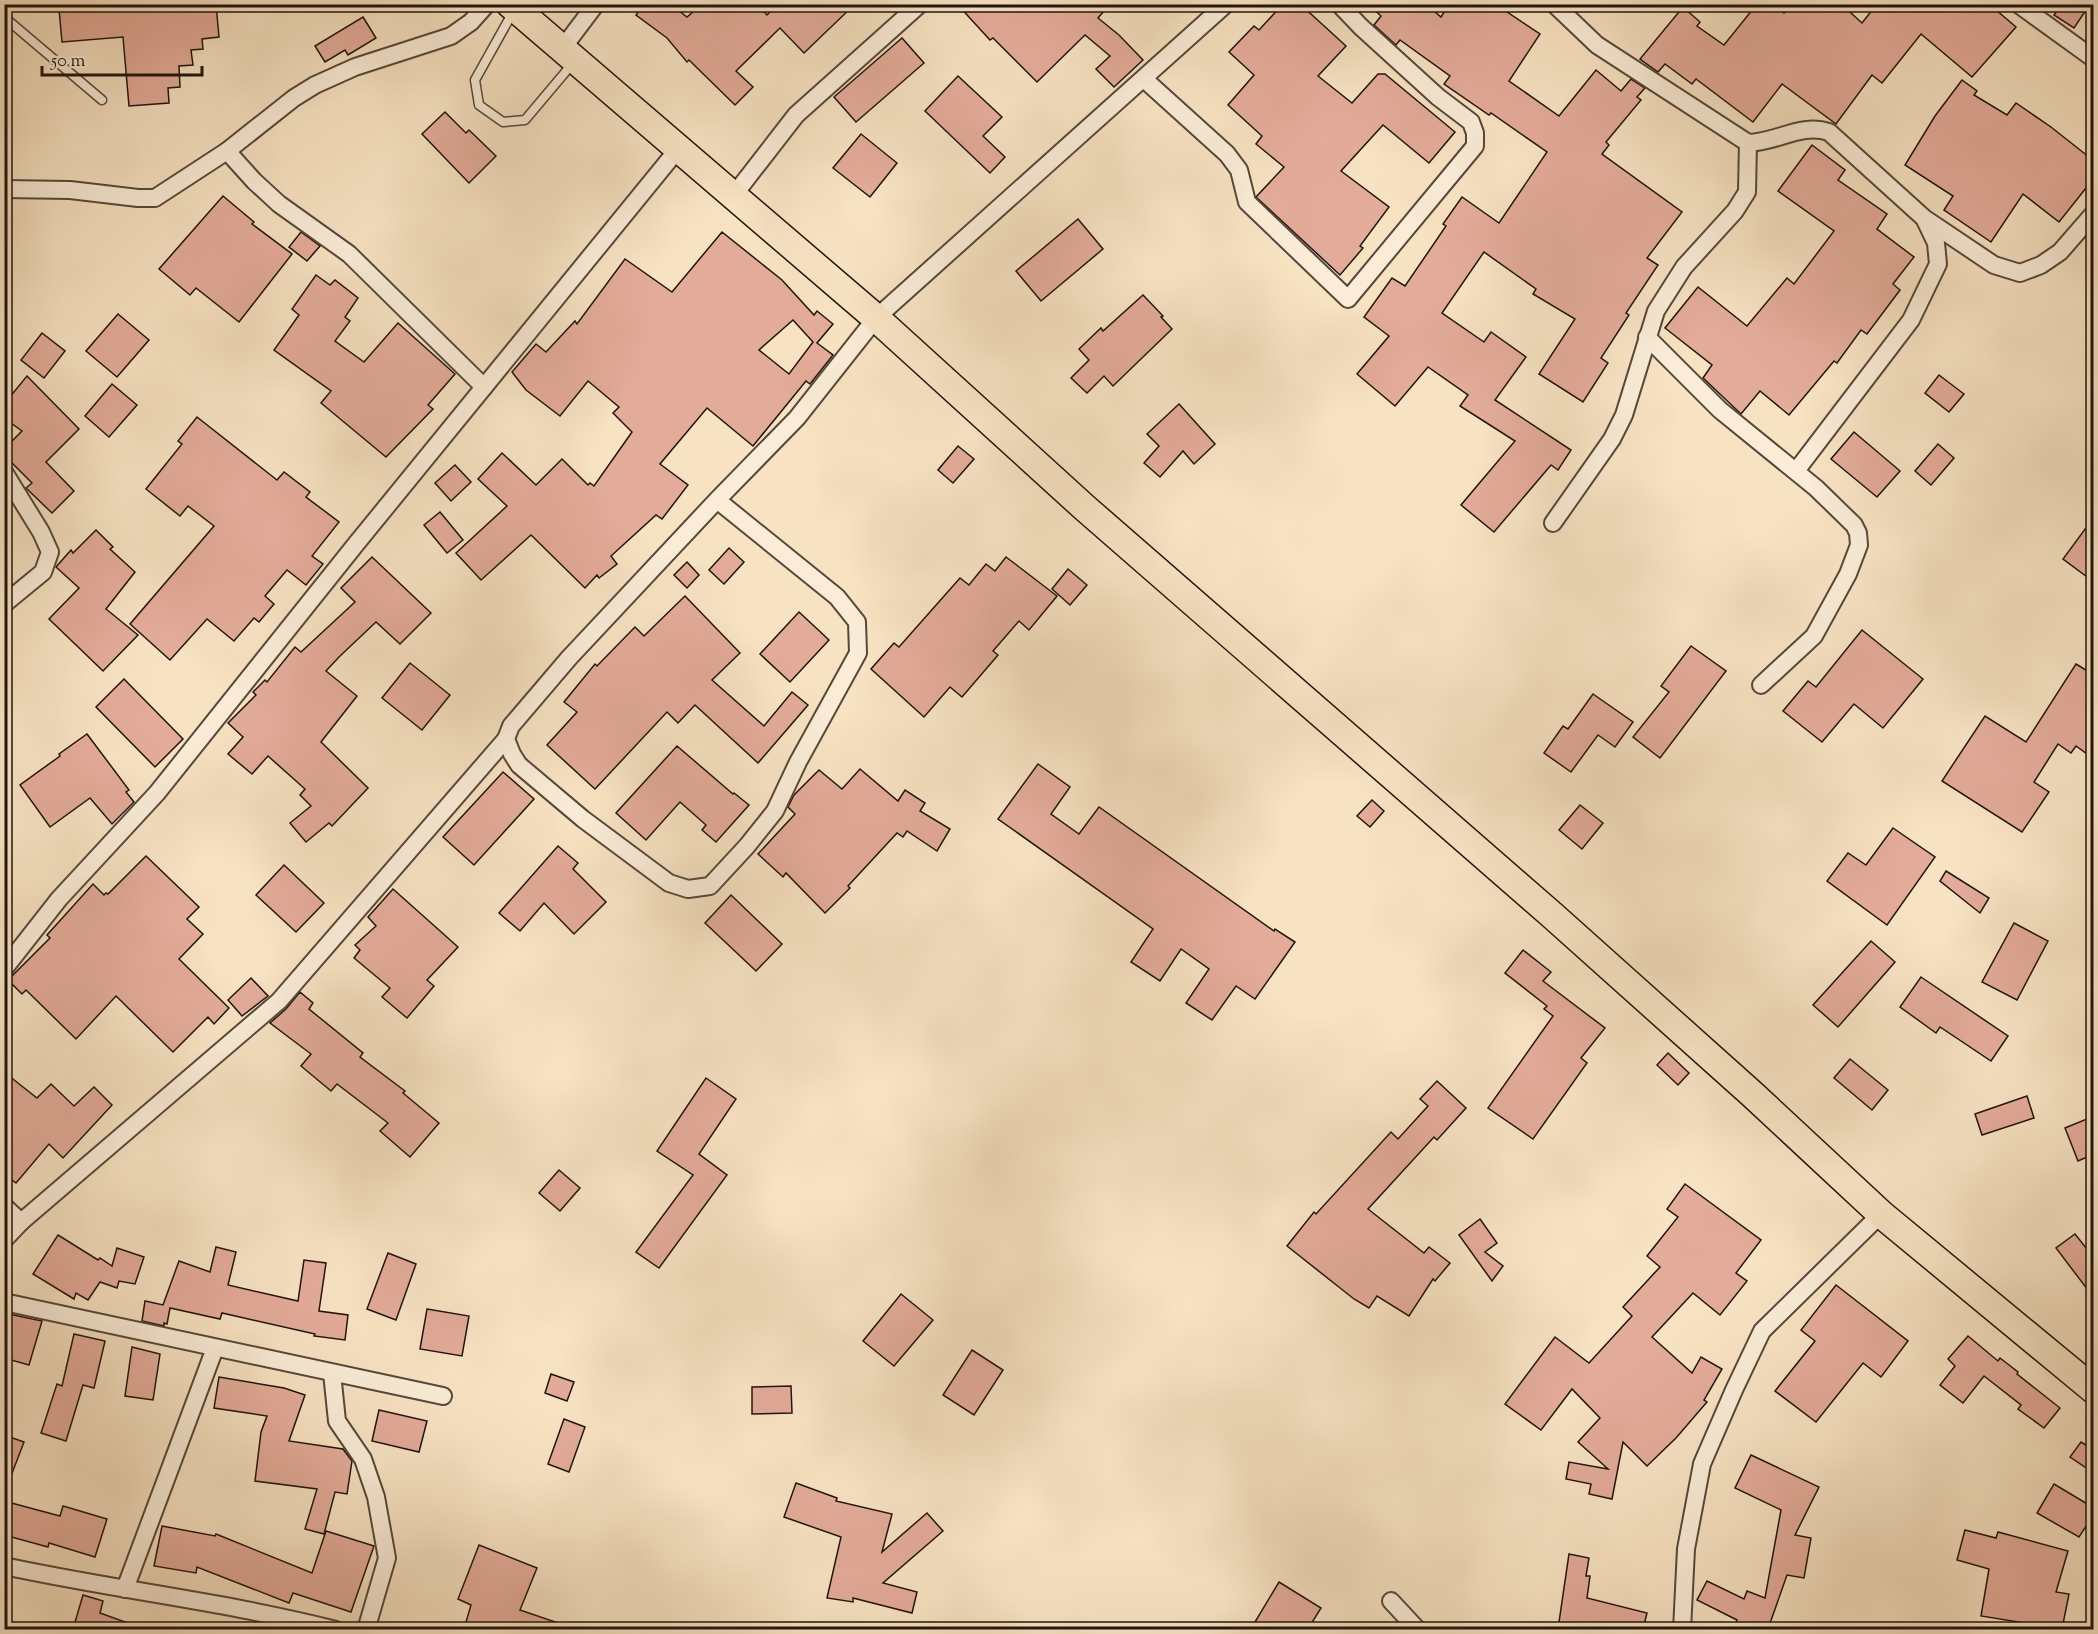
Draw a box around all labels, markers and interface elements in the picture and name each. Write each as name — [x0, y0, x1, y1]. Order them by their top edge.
scale bar — [42, 39, 202, 77]
text: 50 m — [50, 49, 86, 75]

